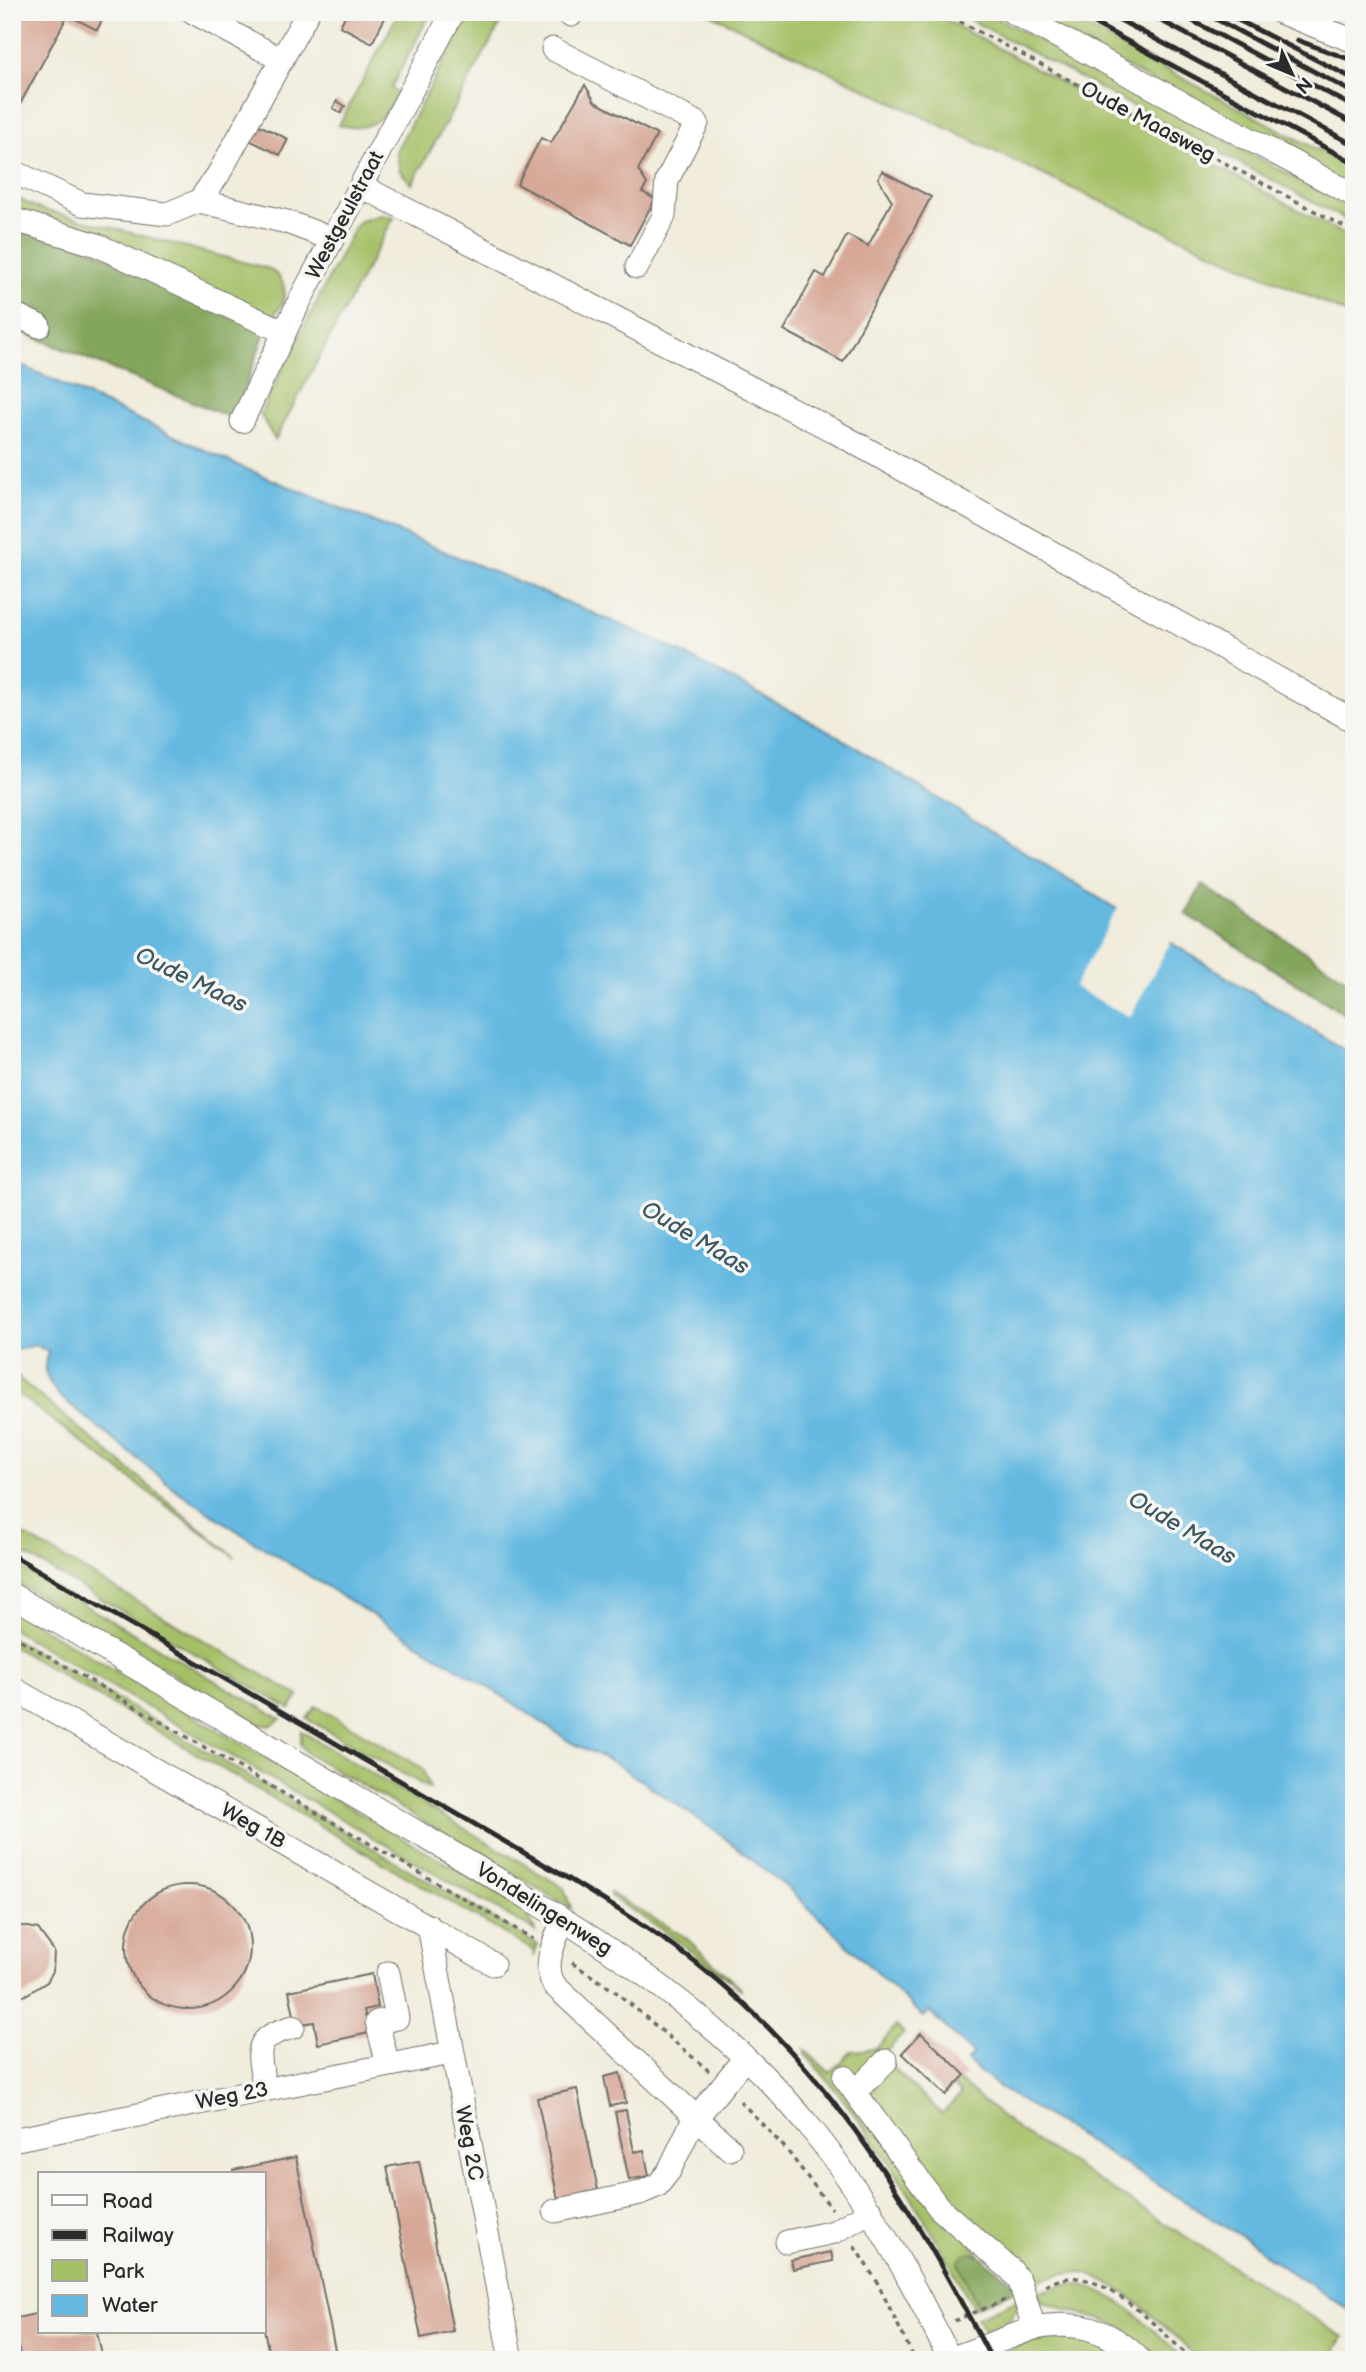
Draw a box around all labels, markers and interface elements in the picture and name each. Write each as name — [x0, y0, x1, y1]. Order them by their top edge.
north arrow — [1258, 38, 1328, 108]
text: N — [1290, 72, 1316, 98]
street label: Oude Maasweg — [1077, 76, 1219, 168]
street label: Westgeulstraat — [301, 146, 390, 283]
water label: Oude Maas — [131, 941, 252, 1019]
water label: Oude Maas — [636, 1195, 754, 1281]
water label: Oude Maas — [1123, 1485, 1241, 1571]
street label: Weg 1B — [216, 1797, 290, 1855]
street label: Vondelingenweg — [471, 1857, 617, 1961]
street label: Weg 23 — [194, 2077, 270, 2115]
street label: Weg 2C — [450, 2104, 488, 2183]
legend — [38, 2172, 266, 2334]
text: Road — [102, 2189, 153, 2214]
text: Railway — [102, 2223, 174, 2248]
text: Park — [102, 2259, 145, 2284]
text: Water — [102, 2293, 158, 2318]

